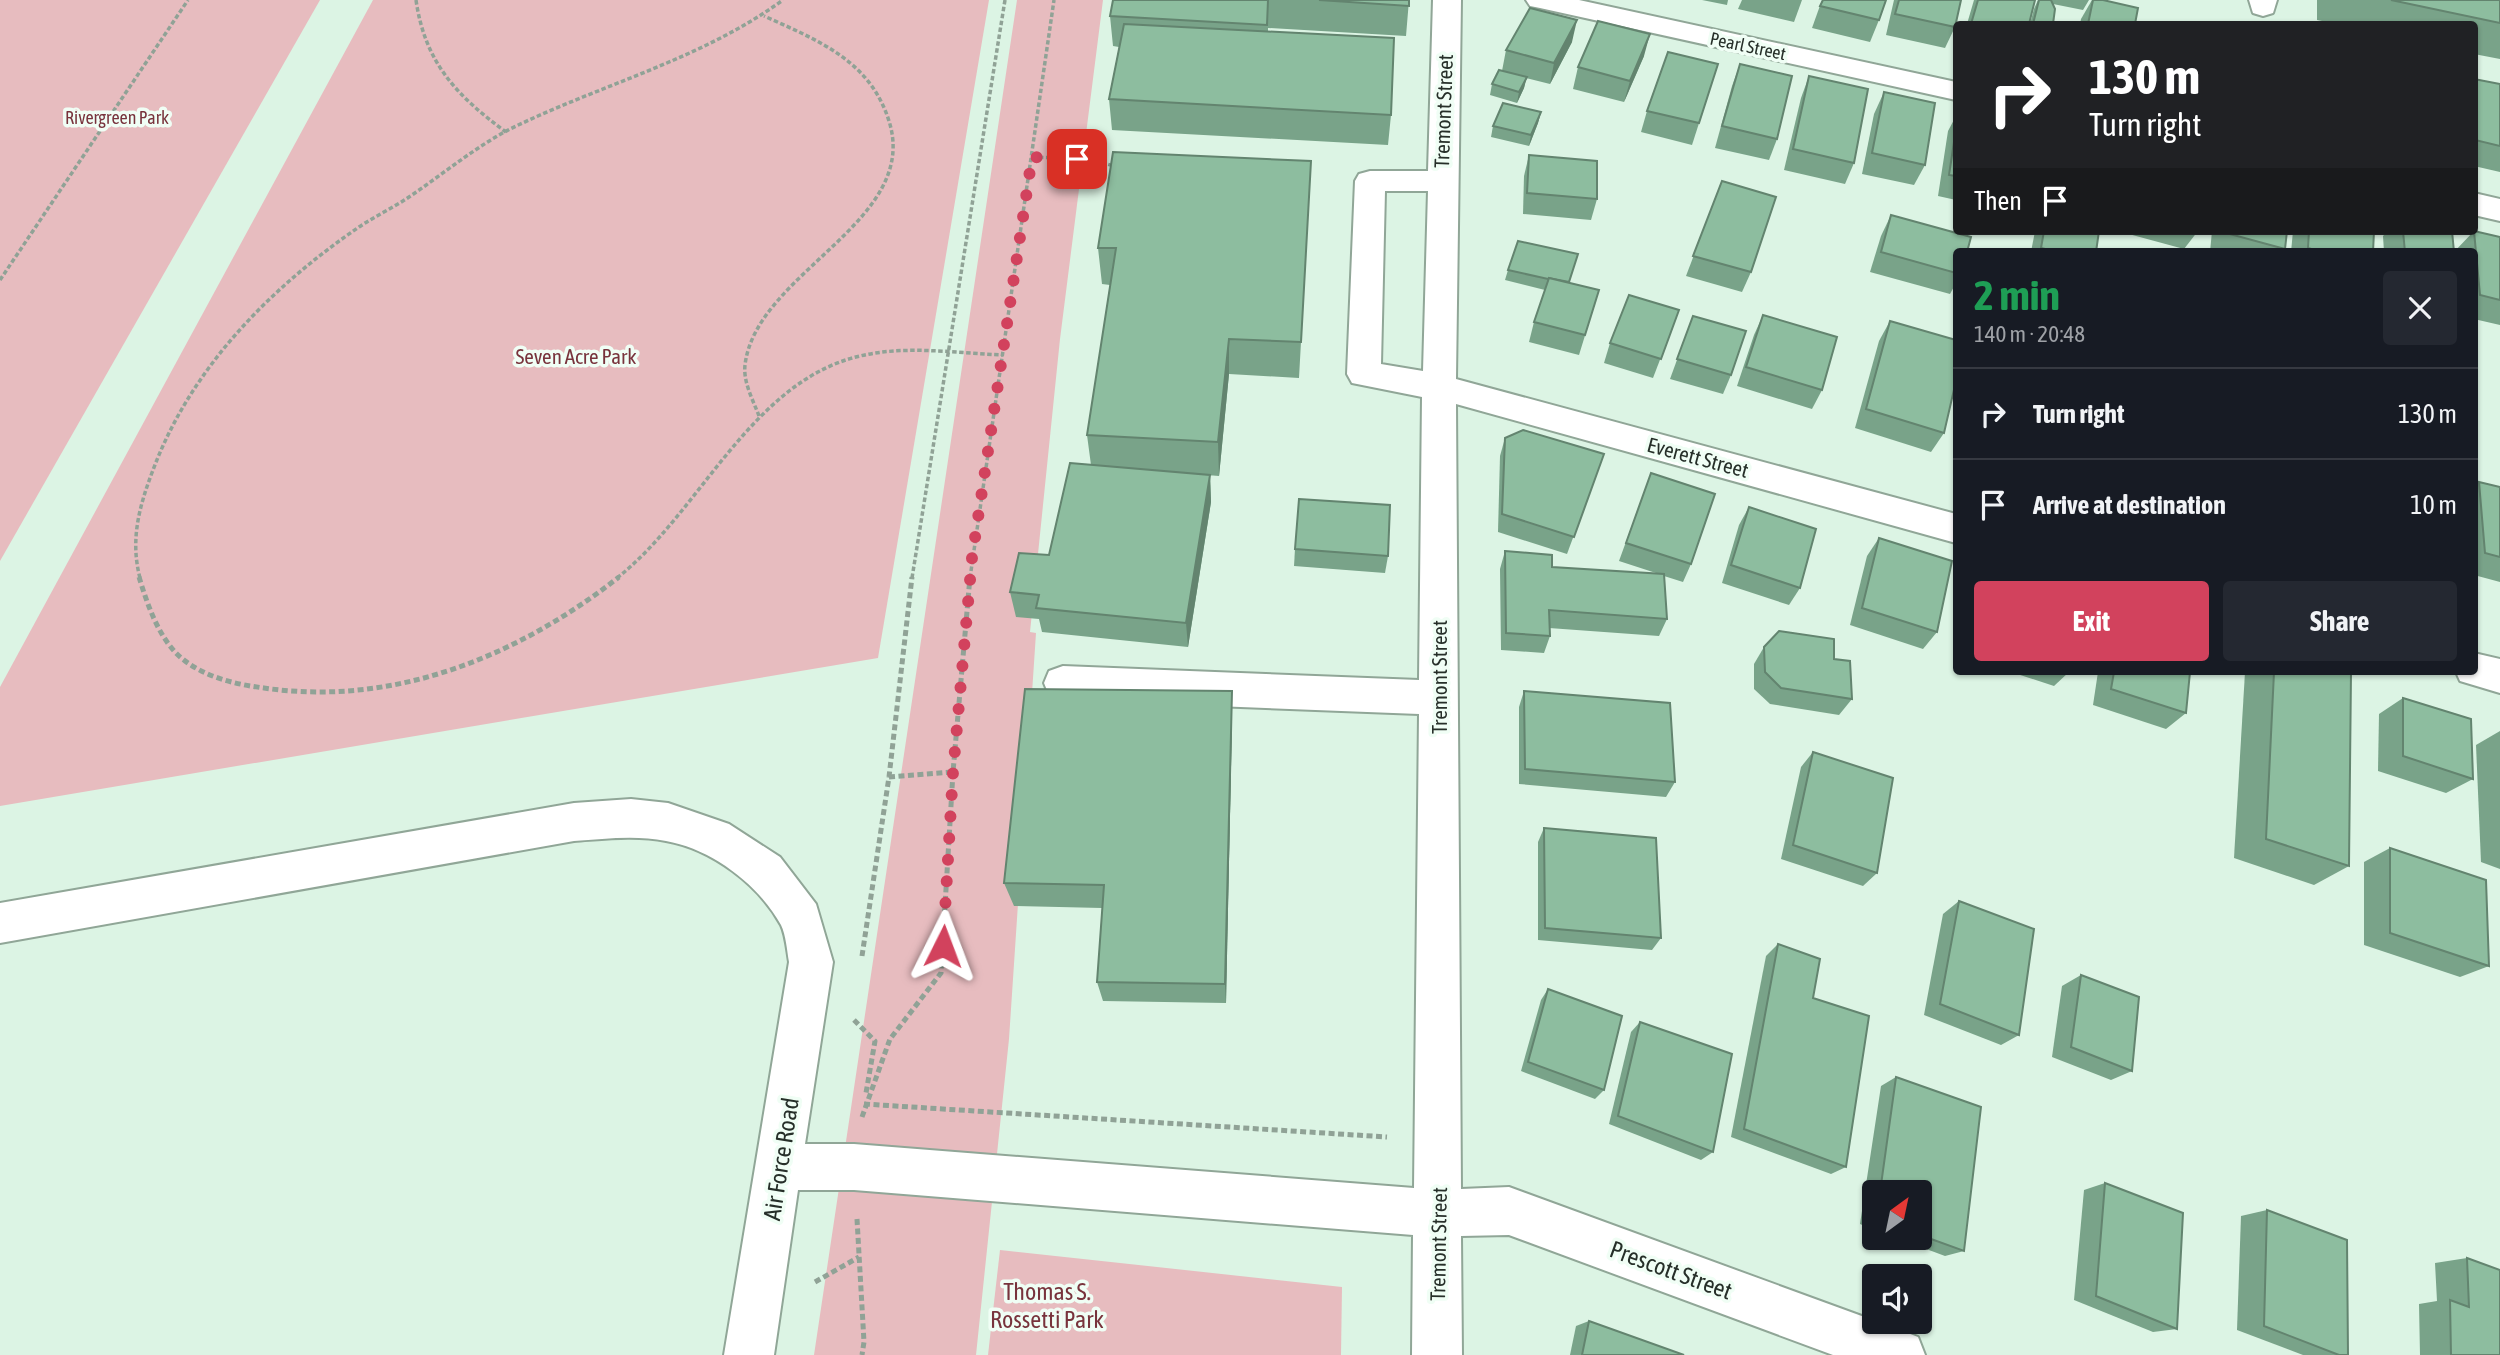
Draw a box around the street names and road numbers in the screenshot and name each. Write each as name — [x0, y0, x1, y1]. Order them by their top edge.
street label: Pearl Street — [1708, 28, 1788, 64]
street label: Tremont Street — [1429, 54, 1457, 168]
street label: Everett Street — [1645, 432, 1751, 482]
street label: Tremont Street — [1427, 620, 1451, 734]
street label: Air Force Road — [758, 1096, 804, 1222]
street label: Tremont Street — [1425, 1187, 1451, 1301]
street label: Prescott Street — [1606, 1235, 1736, 1305]

